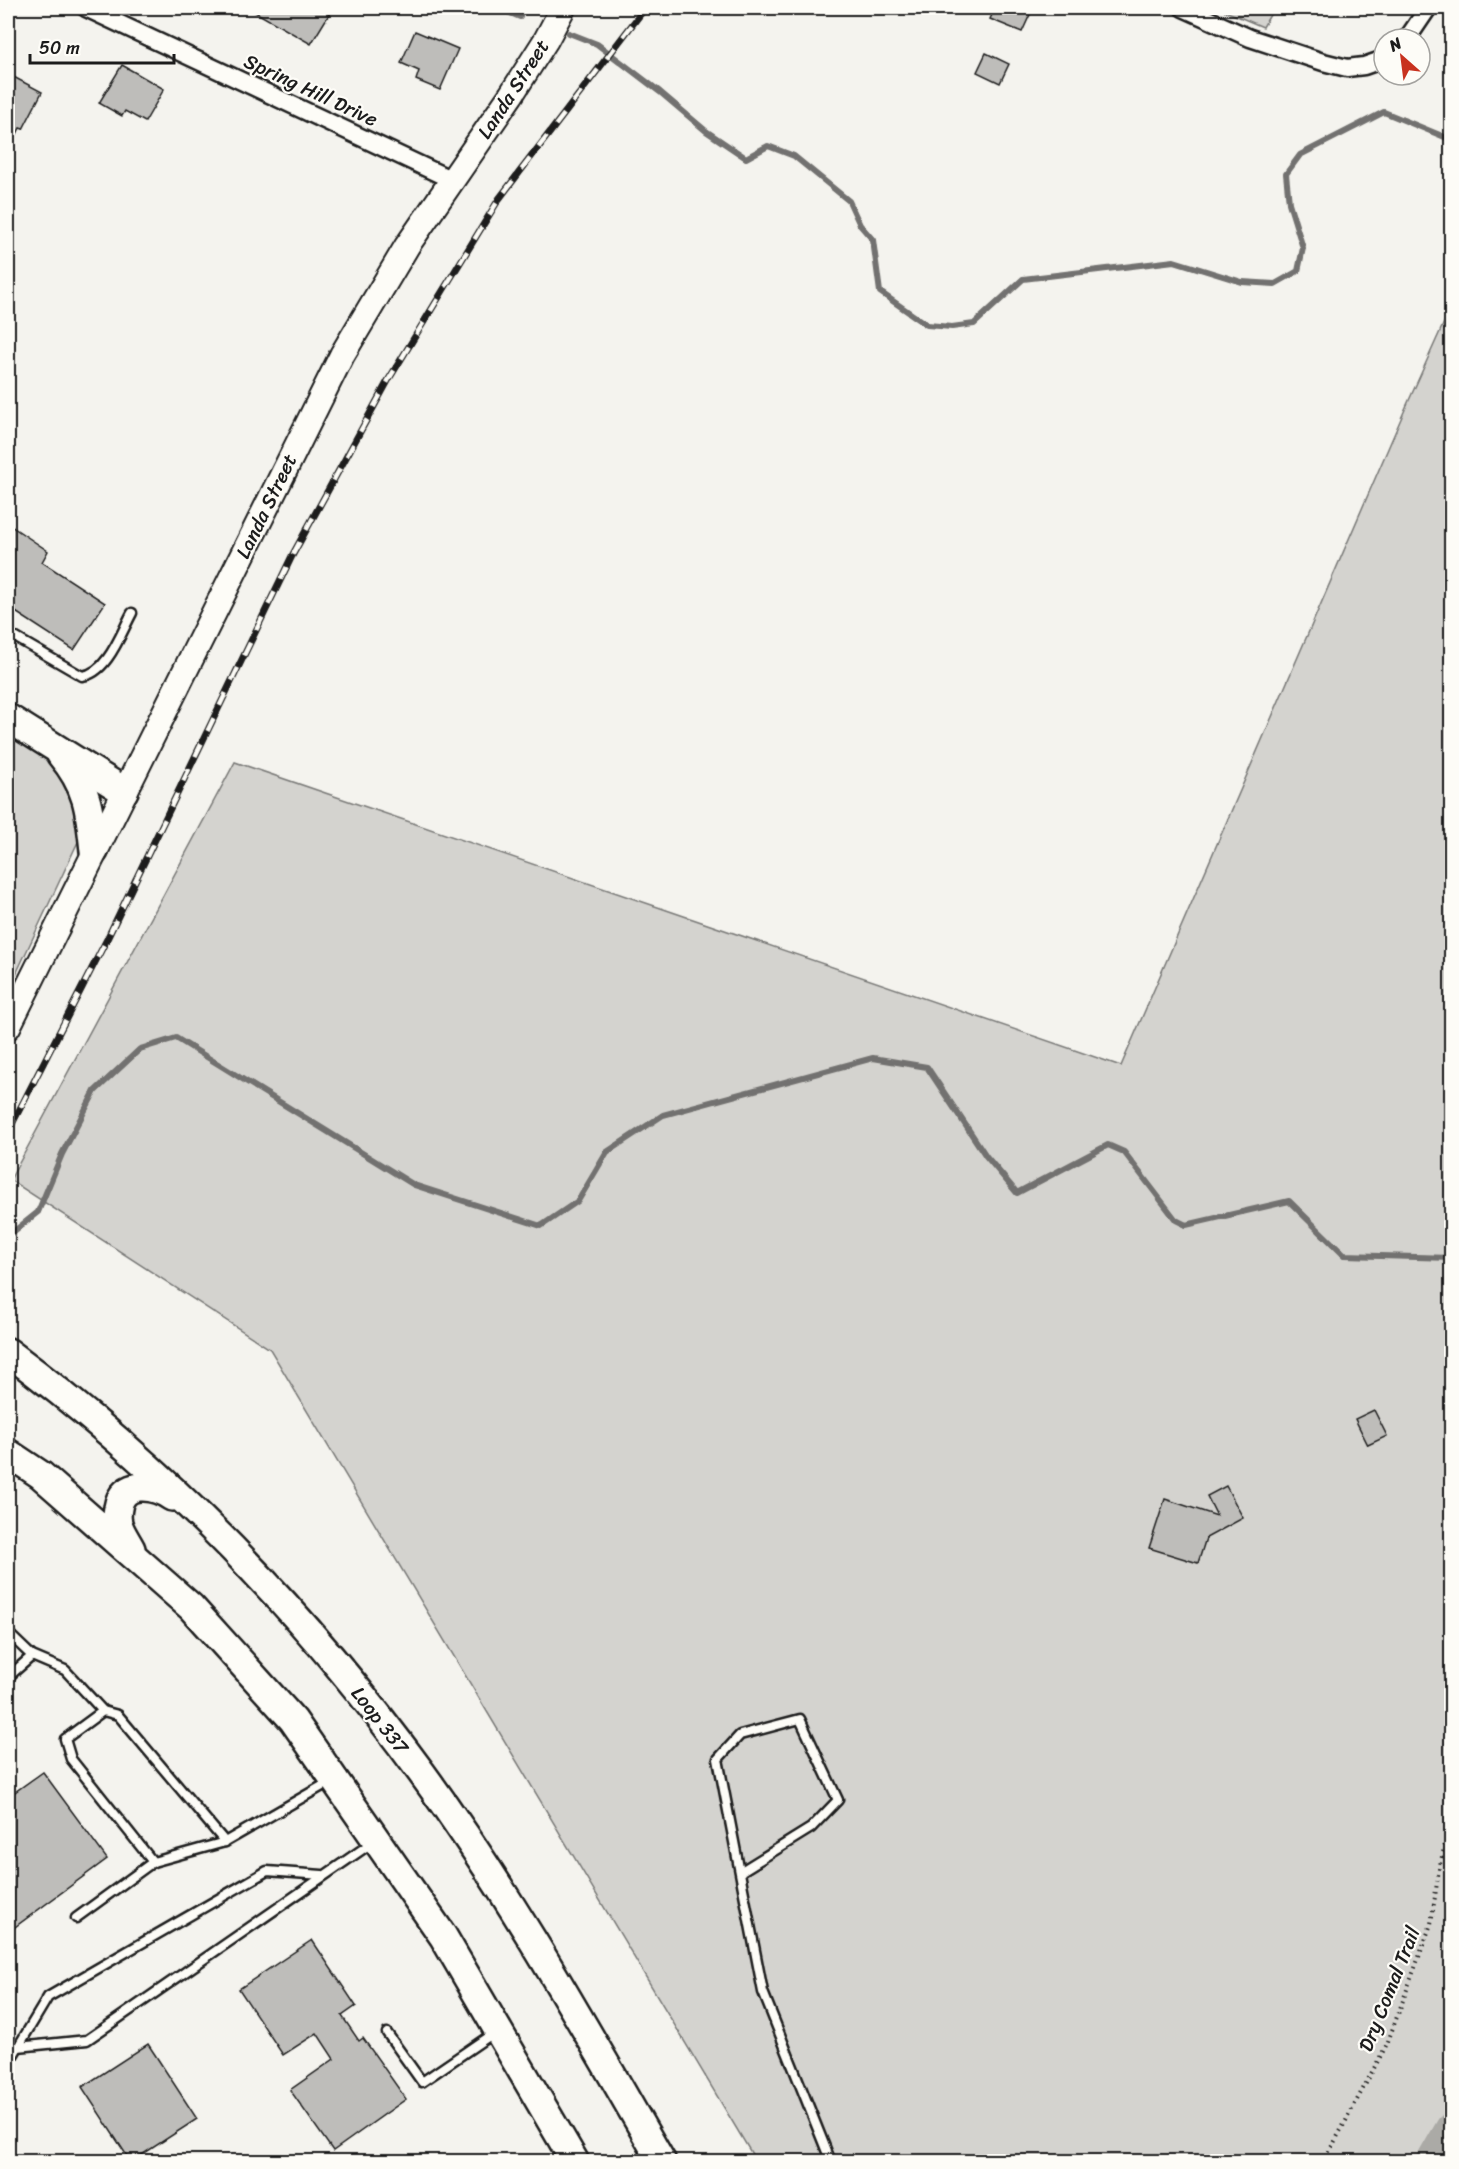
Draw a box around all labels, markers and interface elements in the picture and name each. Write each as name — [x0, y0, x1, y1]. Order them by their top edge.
scale bar — [30, 27, 174, 65]
north arrow — [1372, 27, 1432, 87]
text: N — [1383, 28, 1408, 60]
text: 50 m — [39, 32, 80, 64]
street label: Landa Street — [468, 32, 559, 146]
street label: Spring Hill Drive — [238, 44, 384, 137]
street label: Landa Street — [226, 447, 307, 565]
street label: Loop 337 — [342, 1679, 419, 1763]
street label: Dry Comal Trail — [1348, 1921, 1431, 2057]

